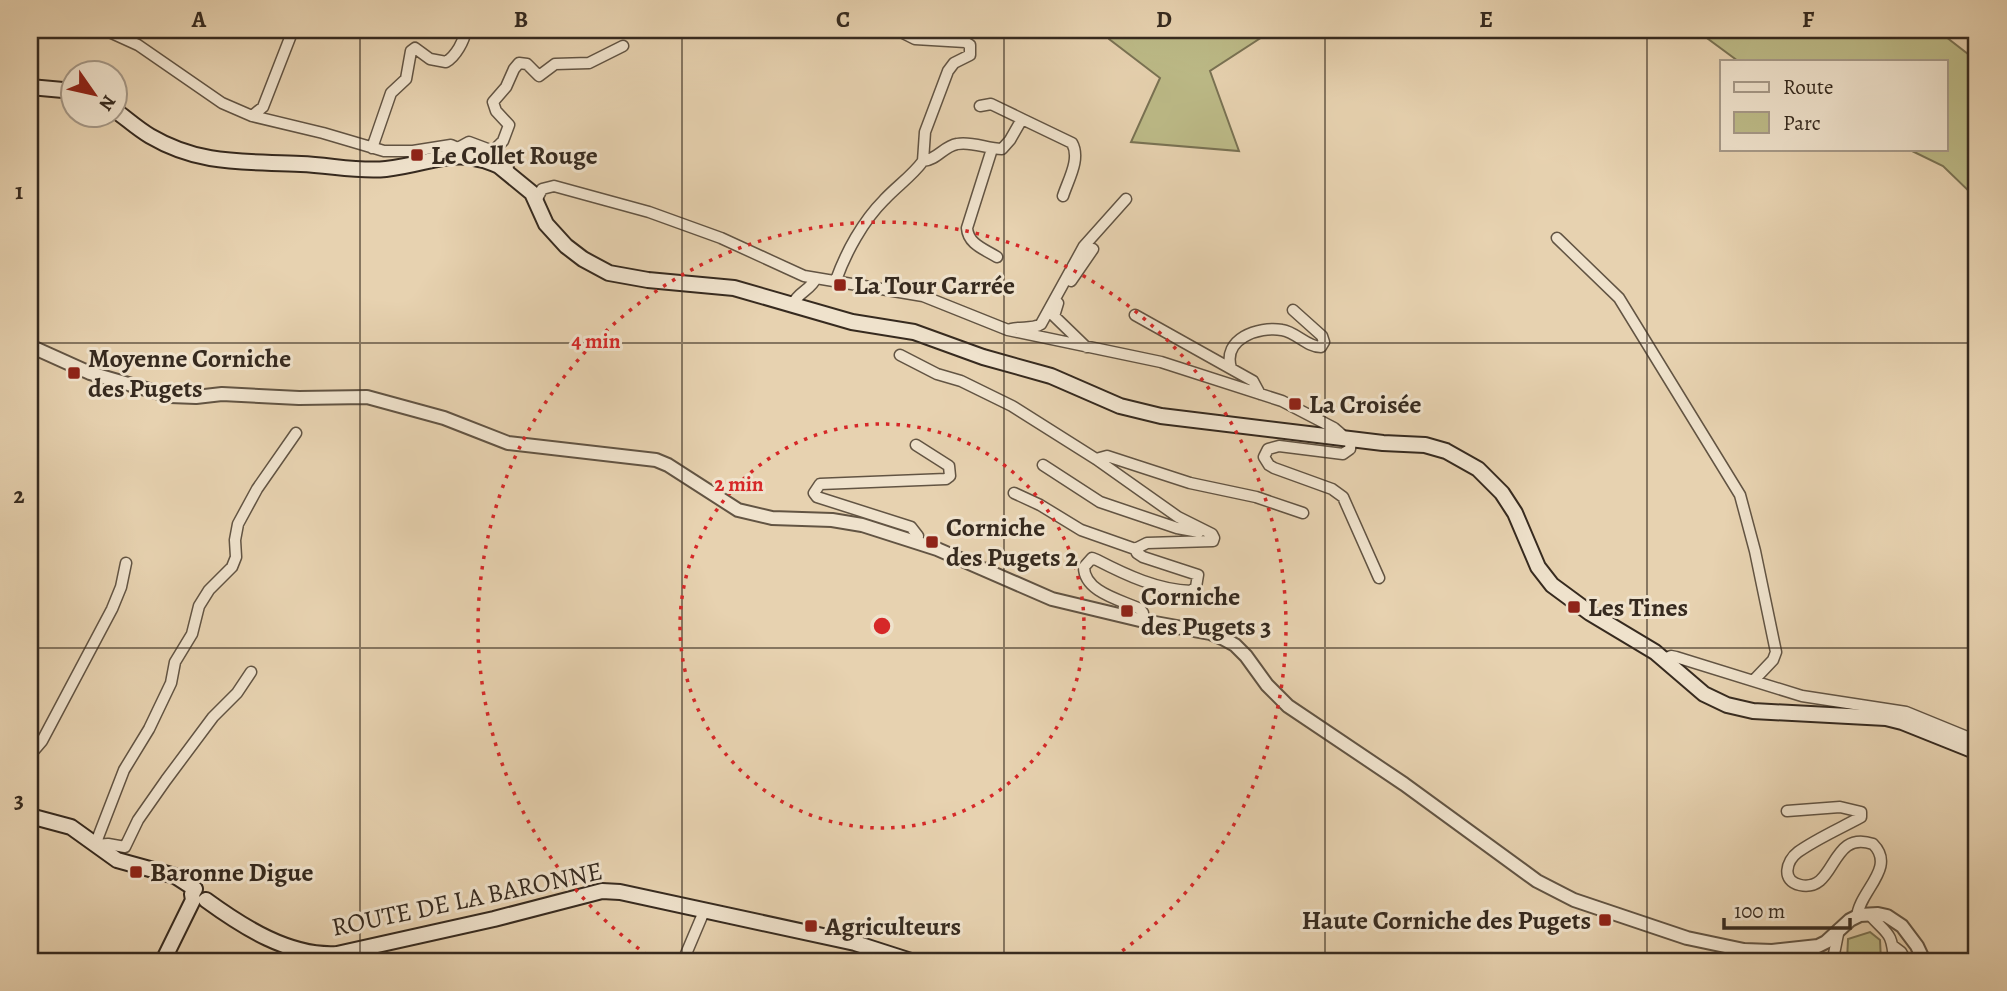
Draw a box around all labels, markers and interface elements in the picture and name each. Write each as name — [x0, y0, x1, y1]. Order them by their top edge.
text: A — [191, 4, 207, 35]
text: B — [514, 4, 528, 35]
text: C — [836, 4, 850, 35]
text: D — [1156, 4, 1172, 35]
text: E — [1479, 4, 1493, 35]
text: F — [1802, 4, 1815, 35]
north arrow — [60, 60, 130, 130]
legend — [1720, 60, 1948, 150]
text: Route — [1783, 73, 1833, 101]
text: N — [93, 90, 122, 116]
text: Parc — [1783, 109, 1821, 137]
place label: Le Collet Rouge — [431, 138, 598, 173]
marker: Le Collet Rouge — [409, 147, 425, 163]
text: 1 — [15, 176, 23, 207]
place label: La Tour Carrée — [854, 268, 1015, 303]
marker: La Tour Carrée — [832, 277, 848, 293]
text: 4 min — [571, 327, 621, 355]
place label: Moyenne Corniche des Pugets — [88, 341, 291, 406]
marker: Moyenne Corniche des Pugets — [66, 365, 82, 381]
place label: La Croisée — [1309, 387, 1422, 422]
marker: La Croisée — [1287, 396, 1303, 412]
text: 2 min — [714, 470, 764, 498]
text: 2 — [13, 480, 25, 511]
place label: Corniche des Pugets 2 — [946, 510, 1078, 575]
marker: Corniche des Pugets 2 — [924, 534, 940, 550]
place label: Corniche des Pugets 3 — [1141, 579, 1271, 644]
place label: Les Tines — [1588, 590, 1688, 625]
marker: Les Tines — [1566, 599, 1582, 615]
marker: Corniche des Pugets 3 — [1119, 603, 1135, 619]
centre of rings — [870, 614, 894, 638]
text: 3 — [14, 785, 24, 816]
street label: ROUTE DE LA BARONNE — [328, 853, 606, 945]
place label: Baronne Digue — [150, 855, 313, 890]
marker: Baronne Digue — [128, 864, 144, 880]
scale bar — [1724, 886, 1850, 930]
text: 100 m — [1734, 897, 1785, 925]
place label: Haute Corniche des Pugets — [1302, 903, 1591, 938]
place label: Agriculteurs — [824, 909, 961, 944]
marker: Haute Corniche des Pugets — [1597, 912, 1613, 928]
marker: Agriculteurs — [803, 918, 819, 934]

